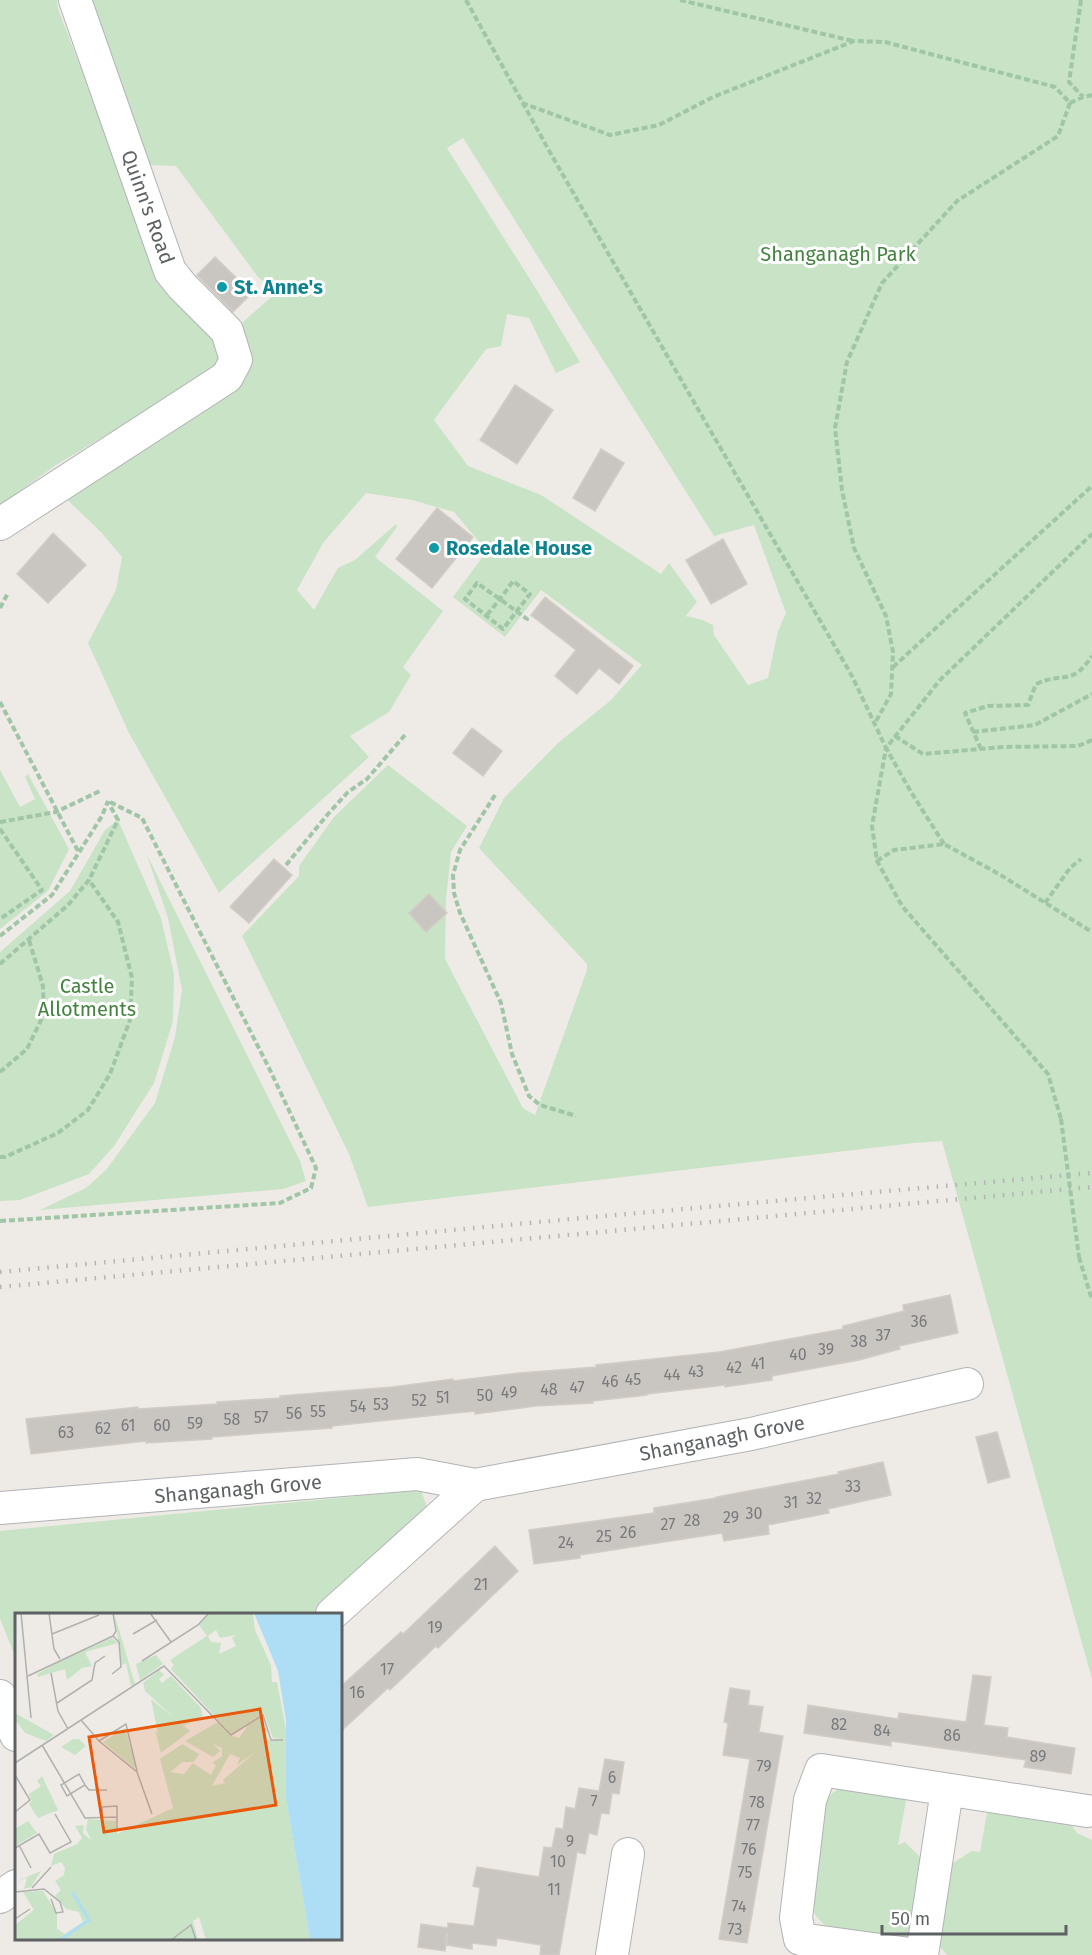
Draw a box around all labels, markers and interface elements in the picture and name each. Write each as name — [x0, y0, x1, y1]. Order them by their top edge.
street label: Quinn's Road — [116, 147, 180, 267]
park label: Shanganagh Park — [760, 242, 916, 266]
place label: St. Anne's — [234, 275, 323, 299]
marker: St. Anne's — [215, 280, 229, 294]
place label: Rosedale House — [446, 536, 592, 560]
marker: Rosedale House — [427, 541, 441, 555]
park label: Castle Allotments — [38, 974, 136, 1021]
house number: 36 — [911, 1312, 927, 1331]
house number: 37 — [875, 1326, 891, 1345]
house number: 38 — [851, 1332, 868, 1351]
house number: 39 — [818, 1340, 834, 1359]
house number: 40 — [789, 1345, 807, 1364]
house number: 41 — [751, 1354, 765, 1373]
house number: 42 — [726, 1358, 742, 1377]
house number: 43 — [688, 1362, 704, 1381]
house number: 44 — [663, 1365, 681, 1384]
house number: 45 — [625, 1370, 641, 1389]
house number: 46 — [601, 1372, 619, 1391]
house number: 47 — [569, 1378, 585, 1397]
house number: 48 — [540, 1380, 558, 1399]
house number: 49 — [501, 1383, 517, 1402]
house number: 50 — [477, 1386, 494, 1405]
house number: 51 — [436, 1388, 450, 1407]
house number: 52 — [411, 1391, 427, 1410]
house number: 53 — [373, 1395, 389, 1414]
house number: 54 — [350, 1397, 367, 1416]
house number: 55 — [310, 1402, 326, 1421]
house number: 56 — [286, 1404, 302, 1423]
house number: 57 — [254, 1408, 268, 1427]
house number: 58 — [224, 1410, 241, 1429]
street label: Shanganagh Grove — [637, 1410, 807, 1466]
house number: 59 — [187, 1414, 203, 1433]
house number: 61 — [121, 1416, 135, 1435]
house number: 60 — [153, 1416, 171, 1435]
house number: 62 — [95, 1419, 111, 1438]
house number: 63 — [58, 1423, 74, 1442]
street label: Shanganagh Grove — [153, 1470, 323, 1508]
house number: 33 — [845, 1477, 861, 1496]
house number: 32 — [806, 1489, 822, 1508]
house number: 31 — [784, 1493, 798, 1512]
house number: 30 — [746, 1504, 763, 1523]
house number: 29 — [723, 1508, 739, 1527]
house number: 28 — [684, 1511, 701, 1530]
house number: 27 — [661, 1515, 675, 1534]
house number: 26 — [620, 1523, 636, 1542]
house number: 25 — [596, 1527, 612, 1546]
house number: 24 — [558, 1533, 574, 1552]
house number: 21 — [474, 1575, 488, 1594]
inset map — [15, 1613, 342, 1940]
house number: 19 — [427, 1618, 443, 1637]
house number: 17 — [380, 1660, 394, 1679]
house number: 16 — [349, 1683, 365, 1702]
house number: 82 — [831, 1715, 847, 1734]
house number: 84 — [873, 1721, 891, 1740]
house number: 86 — [943, 1726, 961, 1745]
house number: 89 — [1030, 1747, 1046, 1766]
house number: 79 — [756, 1757, 772, 1776]
house number: 6 — [608, 1768, 616, 1787]
house number: 7 — [590, 1792, 598, 1811]
house number: 78 — [749, 1793, 765, 1812]
house number: 77 — [746, 1816, 760, 1835]
house number: 9 — [566, 1832, 574, 1851]
house number: 76 — [741, 1840, 757, 1859]
house number: 10 — [550, 1852, 566, 1871]
house number: 75 — [738, 1863, 752, 1882]
house number: 11 — [547, 1880, 561, 1899]
house number: 74 — [732, 1897, 747, 1916]
scale bar — [882, 1898, 1066, 1936]
text: 50 m — [891, 1908, 930, 1930]
house number: 73 — [728, 1920, 742, 1939]

